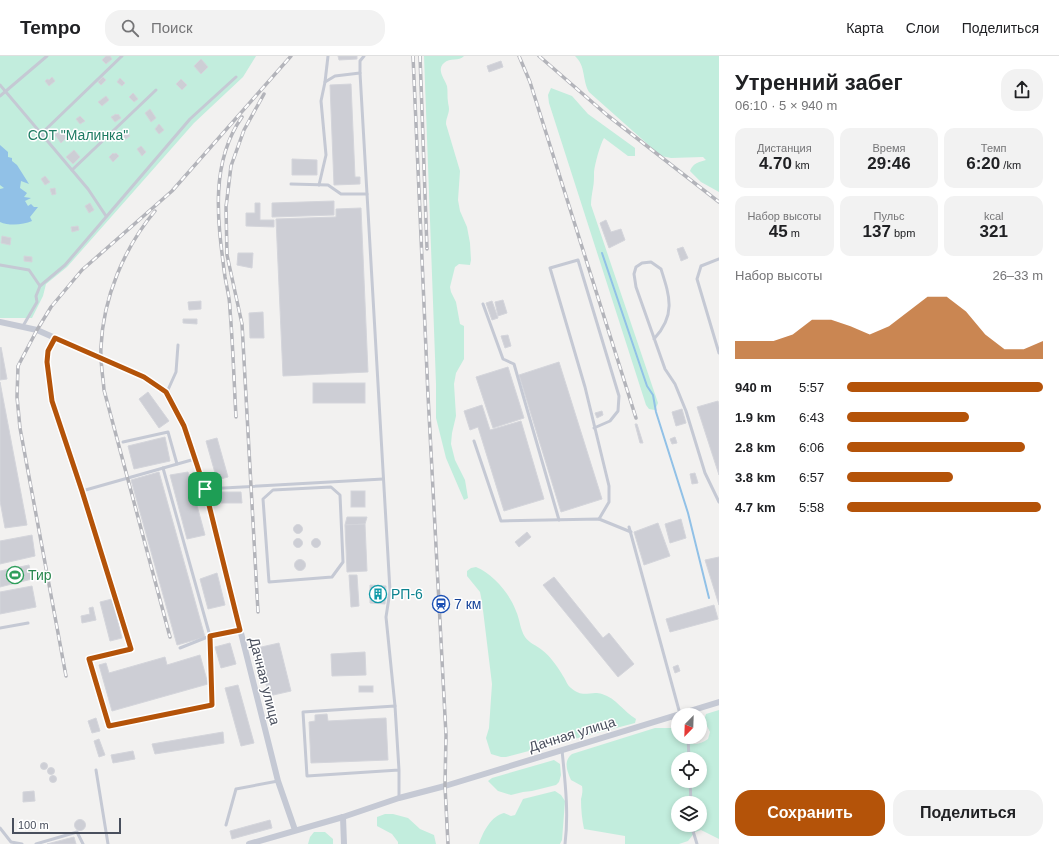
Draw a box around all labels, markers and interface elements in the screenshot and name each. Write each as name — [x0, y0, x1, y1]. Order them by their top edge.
search box — [105, 10, 385, 46]
text: Tempo — [20, 17, 81, 38]
icon: search — [119, 17, 141, 39]
text: Поиск — [151, 19, 192, 36]
text: Карта — [846, 20, 884, 36]
text: Слои — [906, 20, 940, 36]
text: Поделиться — [962, 20, 1039, 36]
button: share — [1001, 69, 1043, 111]
text: Утренний забег — [735, 70, 903, 95]
text: 06:10 · 5 × 940 m — [735, 98, 837, 113]
park label: СОТ "Малинка" — [28, 127, 128, 143]
text: Дистанция — [757, 142, 812, 154]
text: Время — [872, 142, 906, 154]
text: Темп — [981, 142, 1007, 154]
text: 4.70 — [759, 154, 792, 173]
text: 29:46 — [867, 154, 911, 173]
text: 6:20 — [966, 154, 1000, 173]
text: km — [792, 159, 810, 171]
text: /km — [1000, 159, 1021, 171]
text: Набор высоты — [747, 210, 821, 222]
text: Пульс — [874, 210, 904, 222]
text: kcal — [984, 210, 1003, 222]
text: 45 — [769, 222, 788, 241]
text: 137 — [863, 222, 891, 241]
text: 321 — [979, 222, 1008, 241]
text: m — [788, 227, 800, 239]
text: bpm — [891, 227, 915, 239]
text: Набор высоты — [735, 268, 822, 283]
text: 26–33 m — [992, 268, 1043, 283]
text: 940 m — [735, 380, 772, 395]
text: 5:57 — [799, 380, 824, 395]
text: 1.9 km — [735, 410, 775, 425]
text: 6:43 — [799, 410, 824, 425]
text: 2.8 km — [735, 440, 775, 455]
text: 6:06 — [799, 440, 824, 455]
text: 3.8 km — [735, 470, 775, 485]
text: 6:57 — [799, 470, 824, 485]
pin — [188, 472, 222, 506]
icon: arrive — [194, 478, 216, 500]
text: 4.7 km — [735, 500, 775, 515]
text: 5:58 — [799, 500, 824, 515]
sports icon: Тир — [5, 565, 25, 585]
place label: Тир — [28, 567, 52, 583]
building icon: РП-6 — [368, 584, 388, 604]
place label: РП-6 — [391, 586, 423, 602]
station icon: 7 км — [431, 594, 451, 614]
place label: 7 км — [454, 596, 481, 612]
street label: Дачная улица — [246, 636, 284, 727]
north arrow — [671, 708, 707, 744]
map controls — [671, 708, 707, 832]
street label: Дачная улица — [527, 713, 617, 755]
button: locate — [671, 752, 707, 788]
button: Сохранить — [735, 790, 885, 836]
button: Поделиться — [893, 790, 1043, 836]
button: layers — [671, 796, 707, 832]
scale bar — [12, 816, 121, 835]
text: 100 m — [18, 819, 49, 831]

